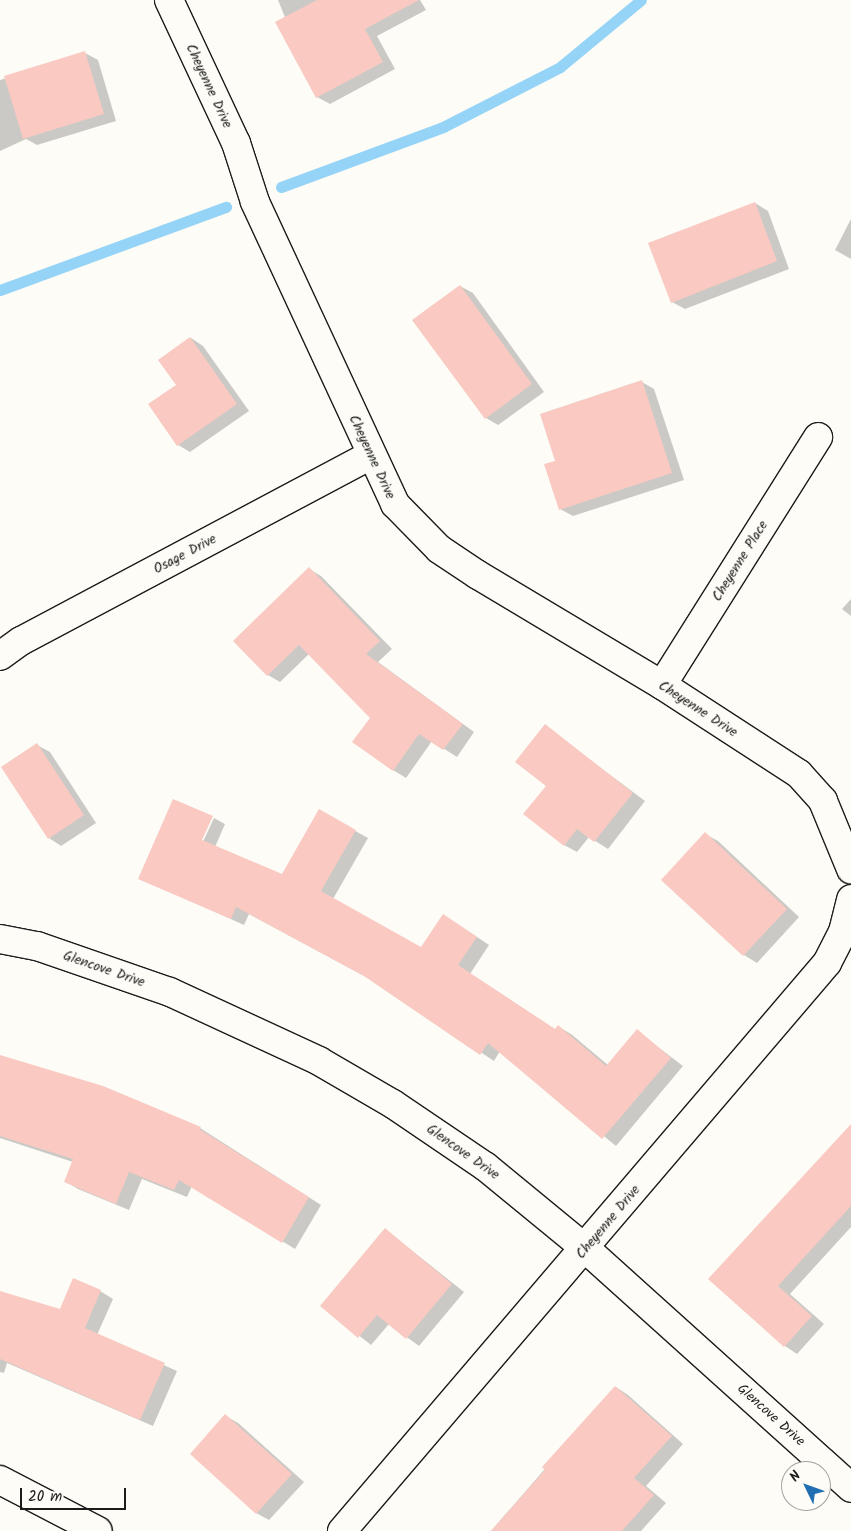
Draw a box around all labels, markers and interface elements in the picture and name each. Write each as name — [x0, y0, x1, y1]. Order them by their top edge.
street label: Cheyenne Drive — [182, 41, 236, 131]
street label: Cheyenne Drive — [345, 412, 399, 502]
street label: Cheyenne Place — [708, 518, 772, 604]
street label: Osage Drive — [151, 530, 219, 578]
street label: Cheyenne Drive — [655, 677, 741, 741]
street label: Glencove Drive — [61, 947, 147, 991]
street label: Glencove Drive — [423, 1121, 503, 1183]
street label: Cheyenne Drive — [572, 1182, 644, 1262]
street label: Glencove Drive — [734, 1380, 808, 1450]
north arrow — [781, 1461, 831, 1511]
text: N — [784, 1466, 807, 1487]
scale bar — [22, 1478, 129, 1510]
text: 20 m — [28, 1485, 62, 1509]

